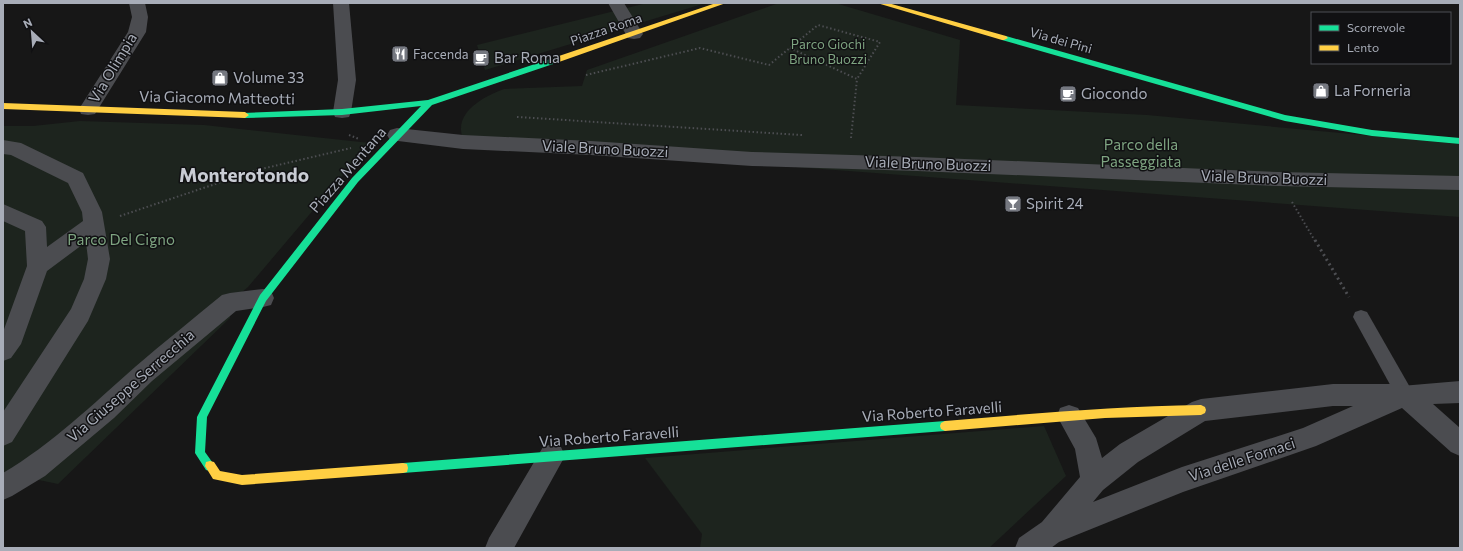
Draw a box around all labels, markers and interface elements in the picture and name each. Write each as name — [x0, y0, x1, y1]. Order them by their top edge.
street label: Piazza Roma — [568, 9, 644, 49]
north arrow — [12, 12, 52, 52]
legend — [1311, 12, 1451, 64]
text: N — [21, 15, 34, 30]
text: Scorrevole — [1347, 20, 1405, 34]
street label: Via dei Pini — [1028, 23, 1094, 57]
street label: Via Olimpia — [84, 29, 140, 106]
park label: Parco Giochi Bruno Buozzi — [789, 36, 867, 67]
text: Lento — [1347, 40, 1379, 54]
restaurant icon: Faccenda — [390, 44, 410, 64]
place label: Faccenda — [413, 46, 468, 62]
cafe icon: Bar Roma — [471, 48, 491, 68]
place label: Bar Roma — [494, 48, 560, 66]
shop icon: Volume 33 — [210, 68, 230, 88]
place label: Volume 33 — [233, 68, 304, 86]
shop icon: La Forneria — [1311, 81, 1331, 101]
place label: La Forneria — [1334, 81, 1411, 99]
cafe icon: Giocondo — [1058, 84, 1078, 104]
place label: Giocondo — [1081, 84, 1147, 102]
street label: Via Giacomo Matteotti — [139, 87, 295, 107]
street label: Piazza Mentana — [305, 123, 389, 216]
park label: Parco della Passeggiata — [1101, 135, 1181, 170]
street label: Viale Bruno Buozzi — [541, 136, 669, 160]
street label: Viale Bruno Buozzi — [864, 152, 992, 174]
district label: Monterotondo — [179, 163, 309, 186]
street label: Viale Bruno Buozzi — [1200, 166, 1328, 188]
bar icon: Spirit 24 — [1003, 194, 1023, 214]
place label: Spirit 24 — [1026, 194, 1083, 212]
park label: Parco Del Cigno — [67, 230, 175, 248]
street label: Via Giuseppe Serrecchia — [63, 325, 198, 445]
street label: Via Roberto Faravelli — [861, 397, 1003, 425]
street label: Via Roberto Faravelli — [538, 422, 680, 450]
street label: Via delle Fornaci — [1186, 433, 1297, 485]

